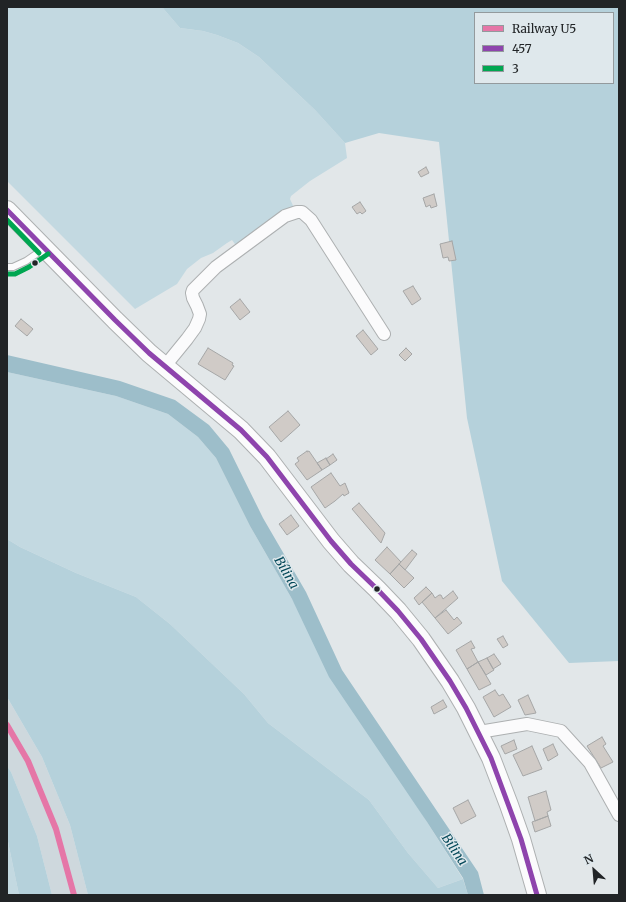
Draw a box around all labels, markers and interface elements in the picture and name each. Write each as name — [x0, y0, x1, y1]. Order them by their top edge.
legend — [474, 12, 614, 84]
text: Railway U5 — [512, 21, 576, 36]
text: 457 — [512, 41, 532, 56]
text: 3 — [512, 61, 519, 76]
unlabelled marker — [30, 258, 40, 268]
water label: Bílina — [271, 554, 301, 592]
unlabelled marker — [372, 584, 382, 594]
water label: Bílina — [438, 831, 470, 869]
north arrow — [574, 850, 614, 890]
text: N — [582, 851, 596, 867]

